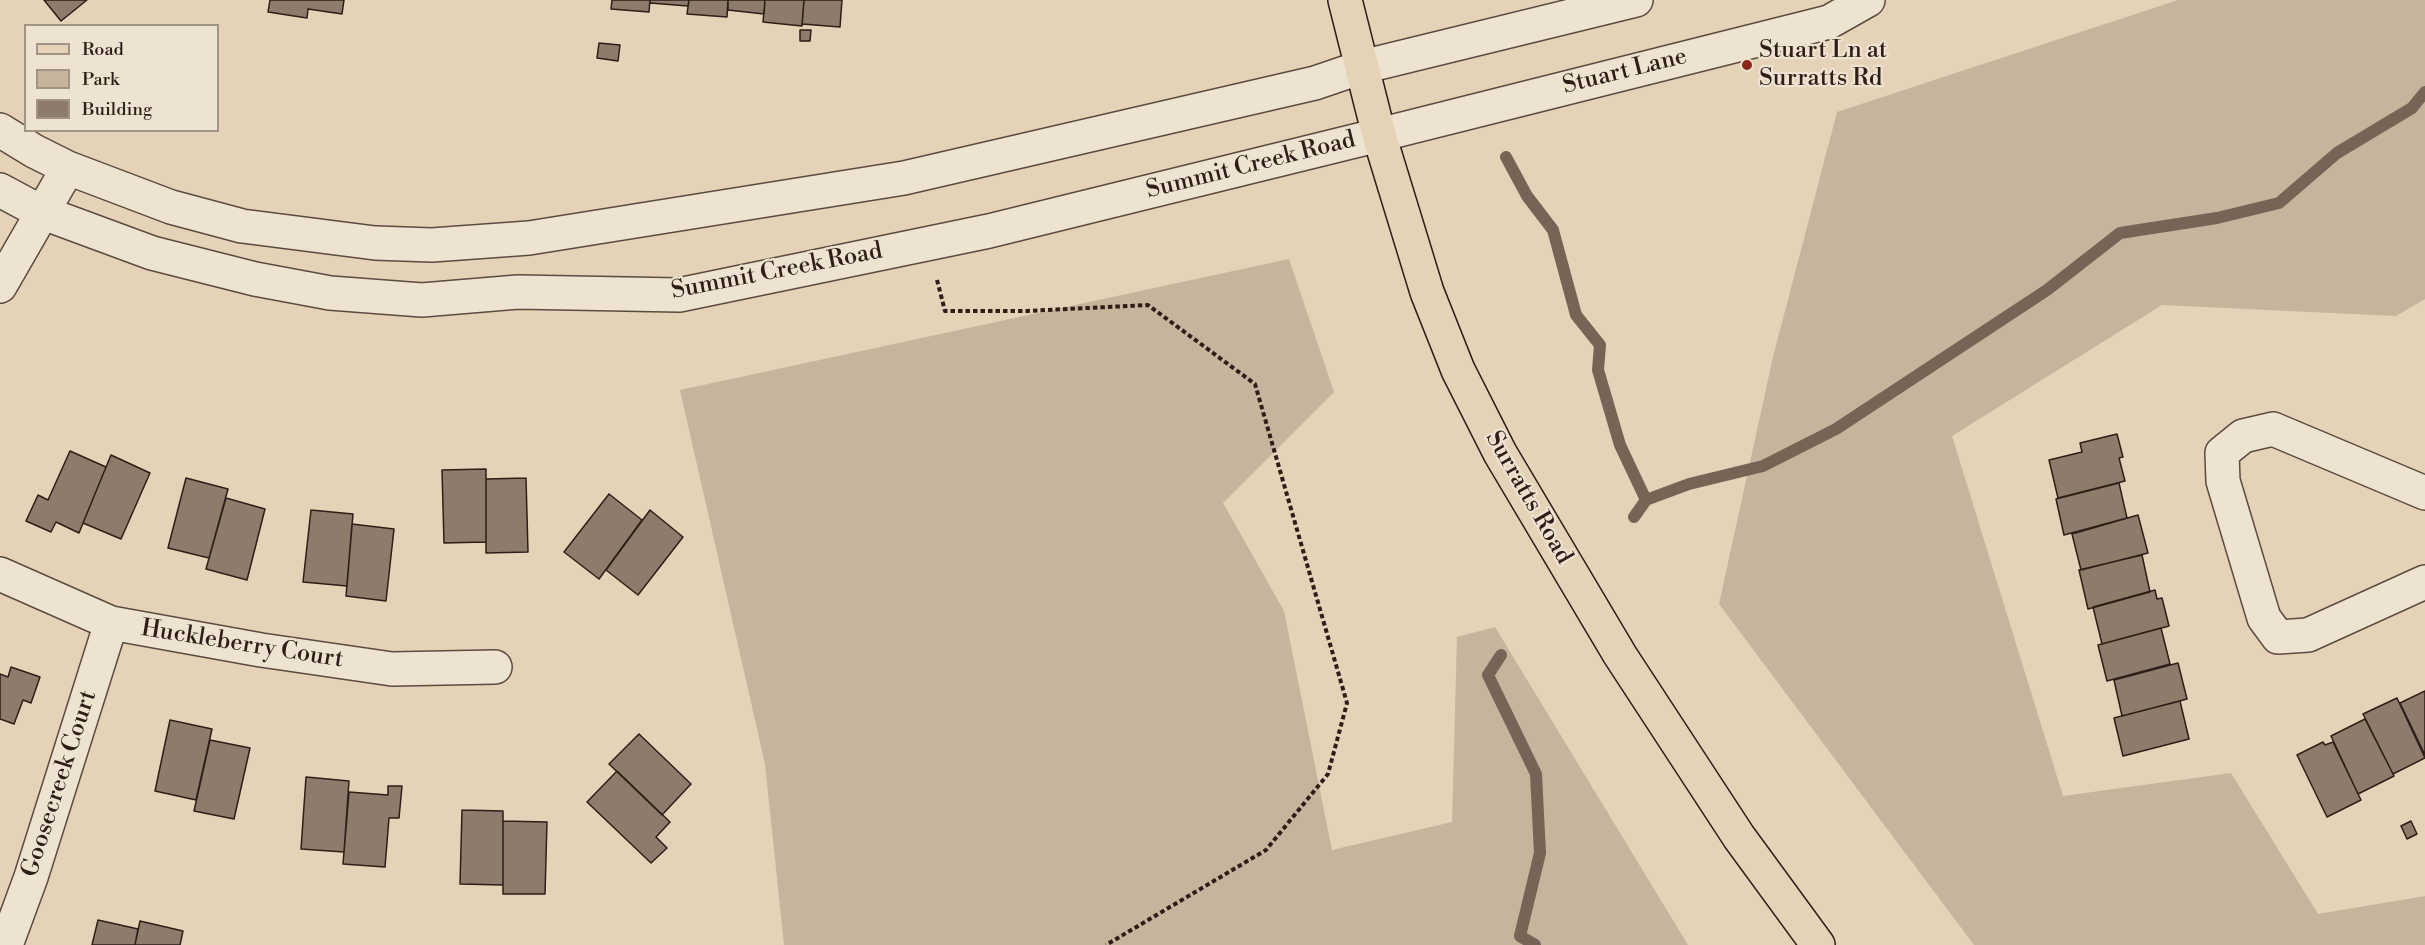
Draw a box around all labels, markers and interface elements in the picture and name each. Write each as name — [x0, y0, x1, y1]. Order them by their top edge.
legend — [24, 24, 219, 132]
place label: Stuart Ln at Surratts Rd — [1759, 37, 1887, 93]
text: Road — [82, 38, 124, 61]
street label: Stuart Lane — [1560, 43, 1690, 101]
marker: Stuart Ln at Surratts Rd — [1740, 58, 1754, 72]
text: Park — [82, 68, 119, 91]
text: Building — [82, 98, 152, 121]
street label: Summit Creek Road — [1143, 126, 1359, 206]
street label: Summit Creek Road — [669, 237, 885, 307]
street label: Surratts Road — [1478, 426, 1578, 570]
street label: Huckleberry Court — [139, 615, 345, 675]
street label: Goosecreek Court — [16, 687, 104, 881]

